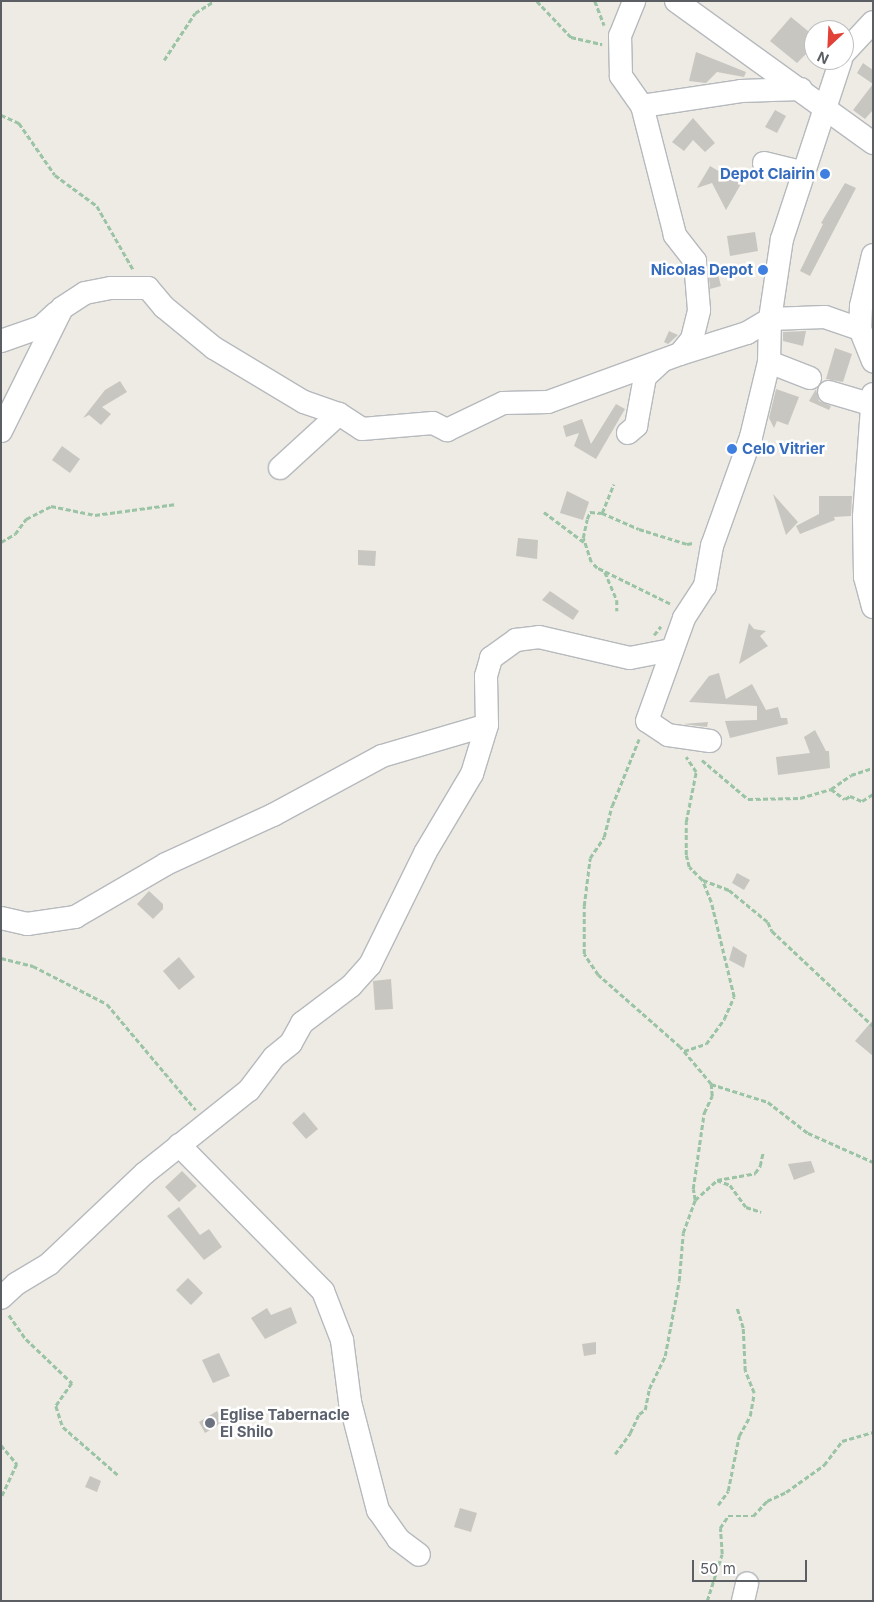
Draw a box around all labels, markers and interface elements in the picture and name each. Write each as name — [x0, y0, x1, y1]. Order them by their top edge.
north arrow — [804, 20, 854, 70]
text: N — [814, 48, 831, 68]
place label: Depot Clairin — [720, 165, 815, 183]
marker: Depot Clairin — [819, 168, 831, 180]
place label: Nicolas Depot — [651, 261, 753, 279]
marker: Nicolas Depot — [757, 264, 769, 276]
place label: Celo Vitrier — [742, 440, 825, 458]
marker: Celo Vitrier — [726, 443, 738, 455]
place label: Eglise Tabernacle El Shilo — [220, 1405, 350, 1440]
marker: Eglise Tabernacle El Shilo — [204, 1417, 216, 1429]
scale bar — [694, 1550, 809, 1582]
text: 50 m — [700, 1559, 736, 1578]

